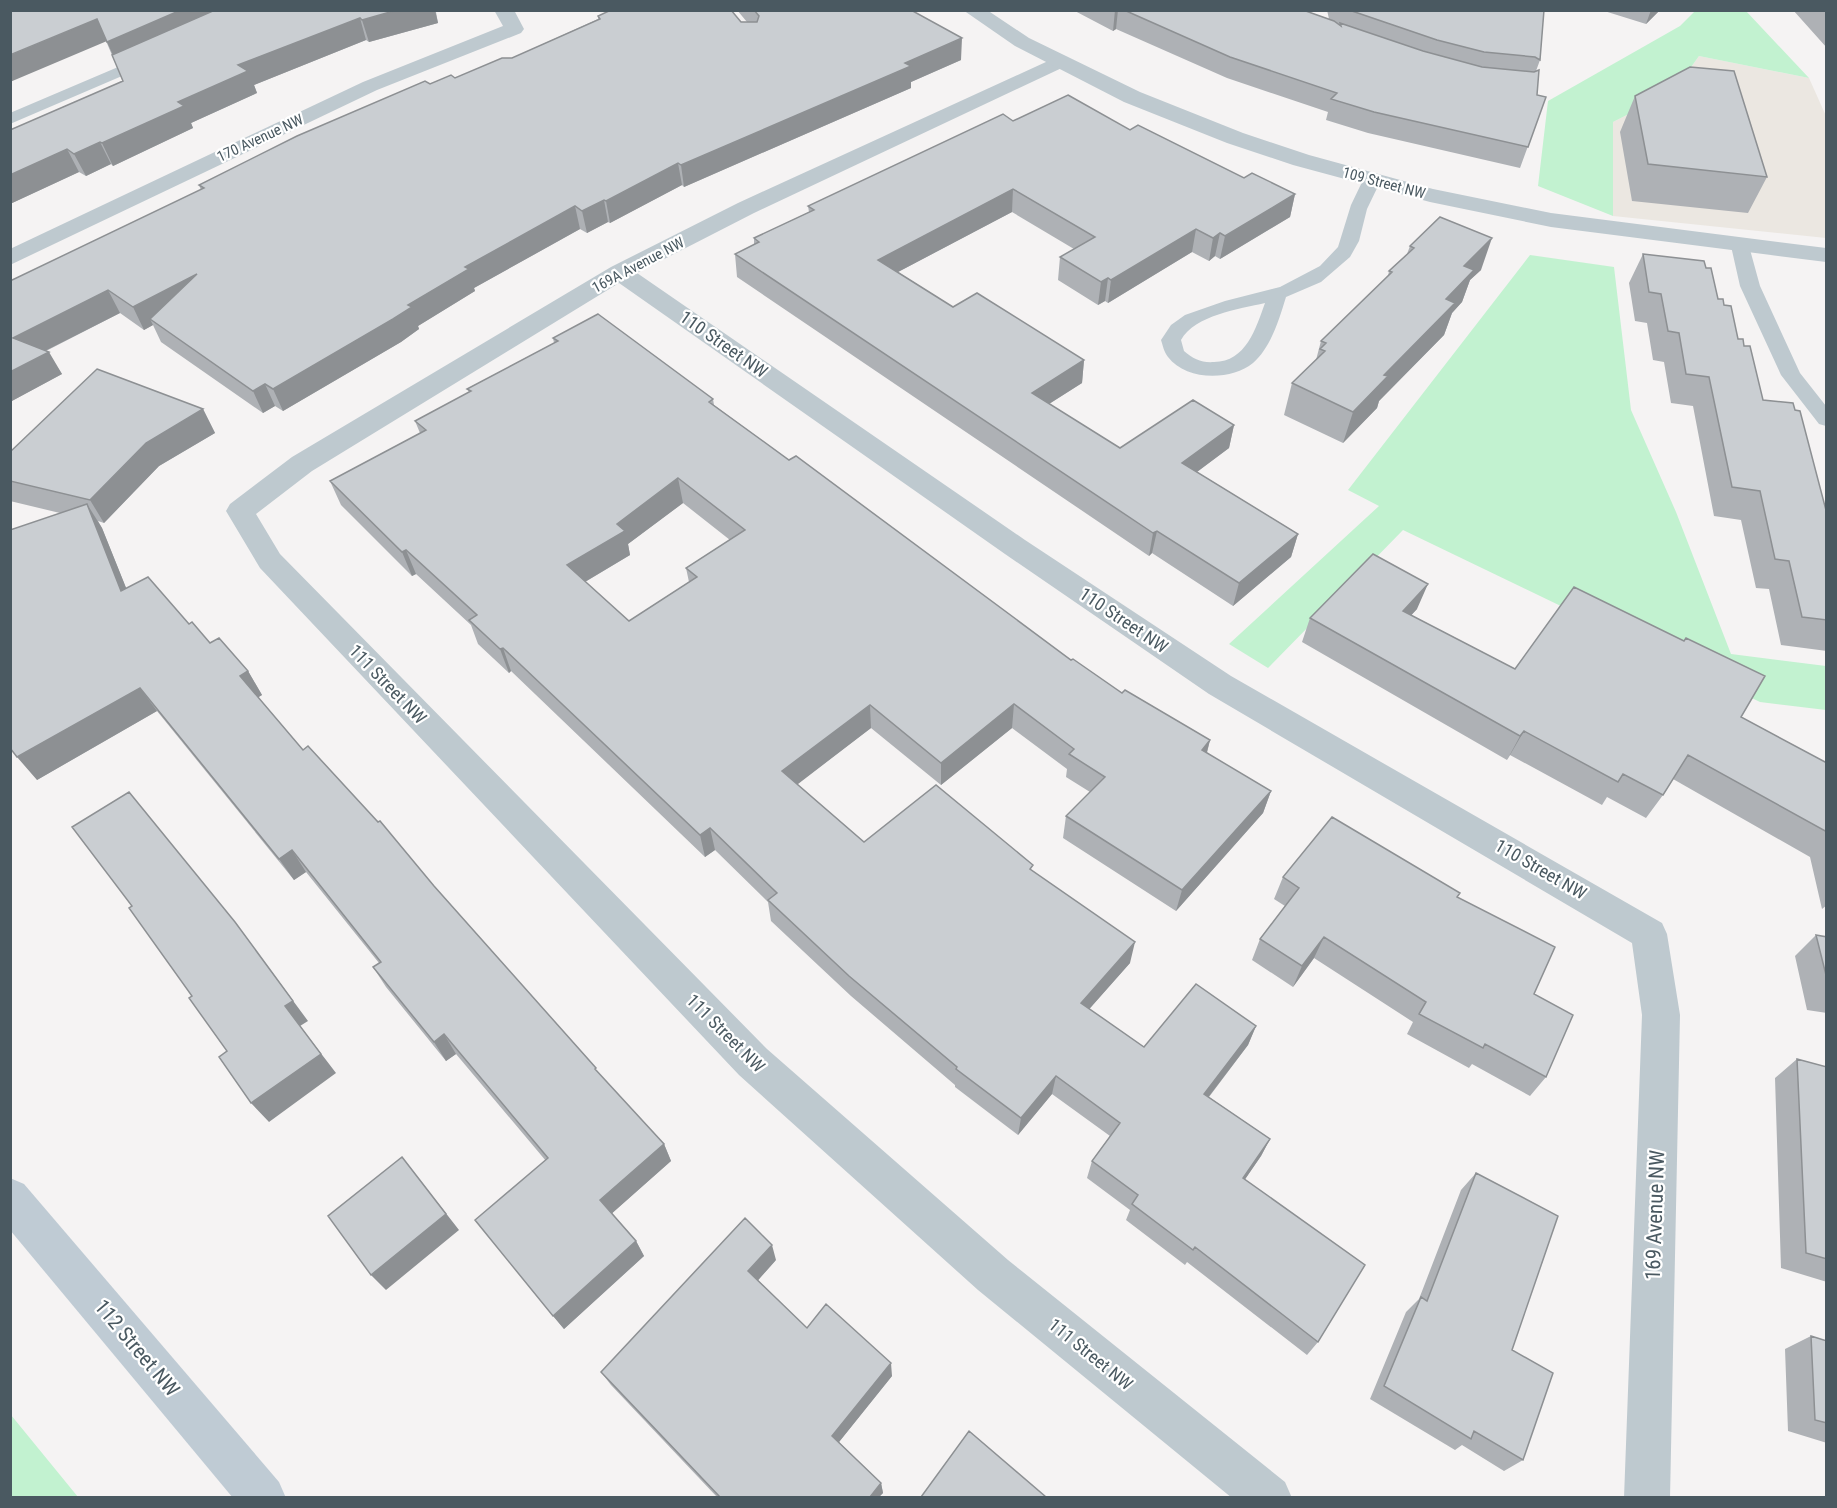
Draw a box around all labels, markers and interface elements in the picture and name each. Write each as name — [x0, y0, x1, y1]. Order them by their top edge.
street label: 170 Avenue NW — [214, 110, 306, 166]
street label: 109 Street NW — [1341, 163, 1428, 203]
street label: 169A Avenue NW — [589, 233, 688, 297]
street label: 110 Street NW — [676, 306, 772, 382]
street label: 110 Street NW — [1076, 583, 1172, 657]
street label: 111 Street NW — [345, 640, 431, 728]
street label: 110 Street NW — [1492, 834, 1591, 904]
street label: 111 Street NW — [683, 990, 770, 1077]
street label: 169 Avenue NW — [1641, 1150, 1669, 1280]
street label: 112 Street NW — [90, 1295, 184, 1401]
street label: 111 Street NW — [1045, 1314, 1137, 1394]

